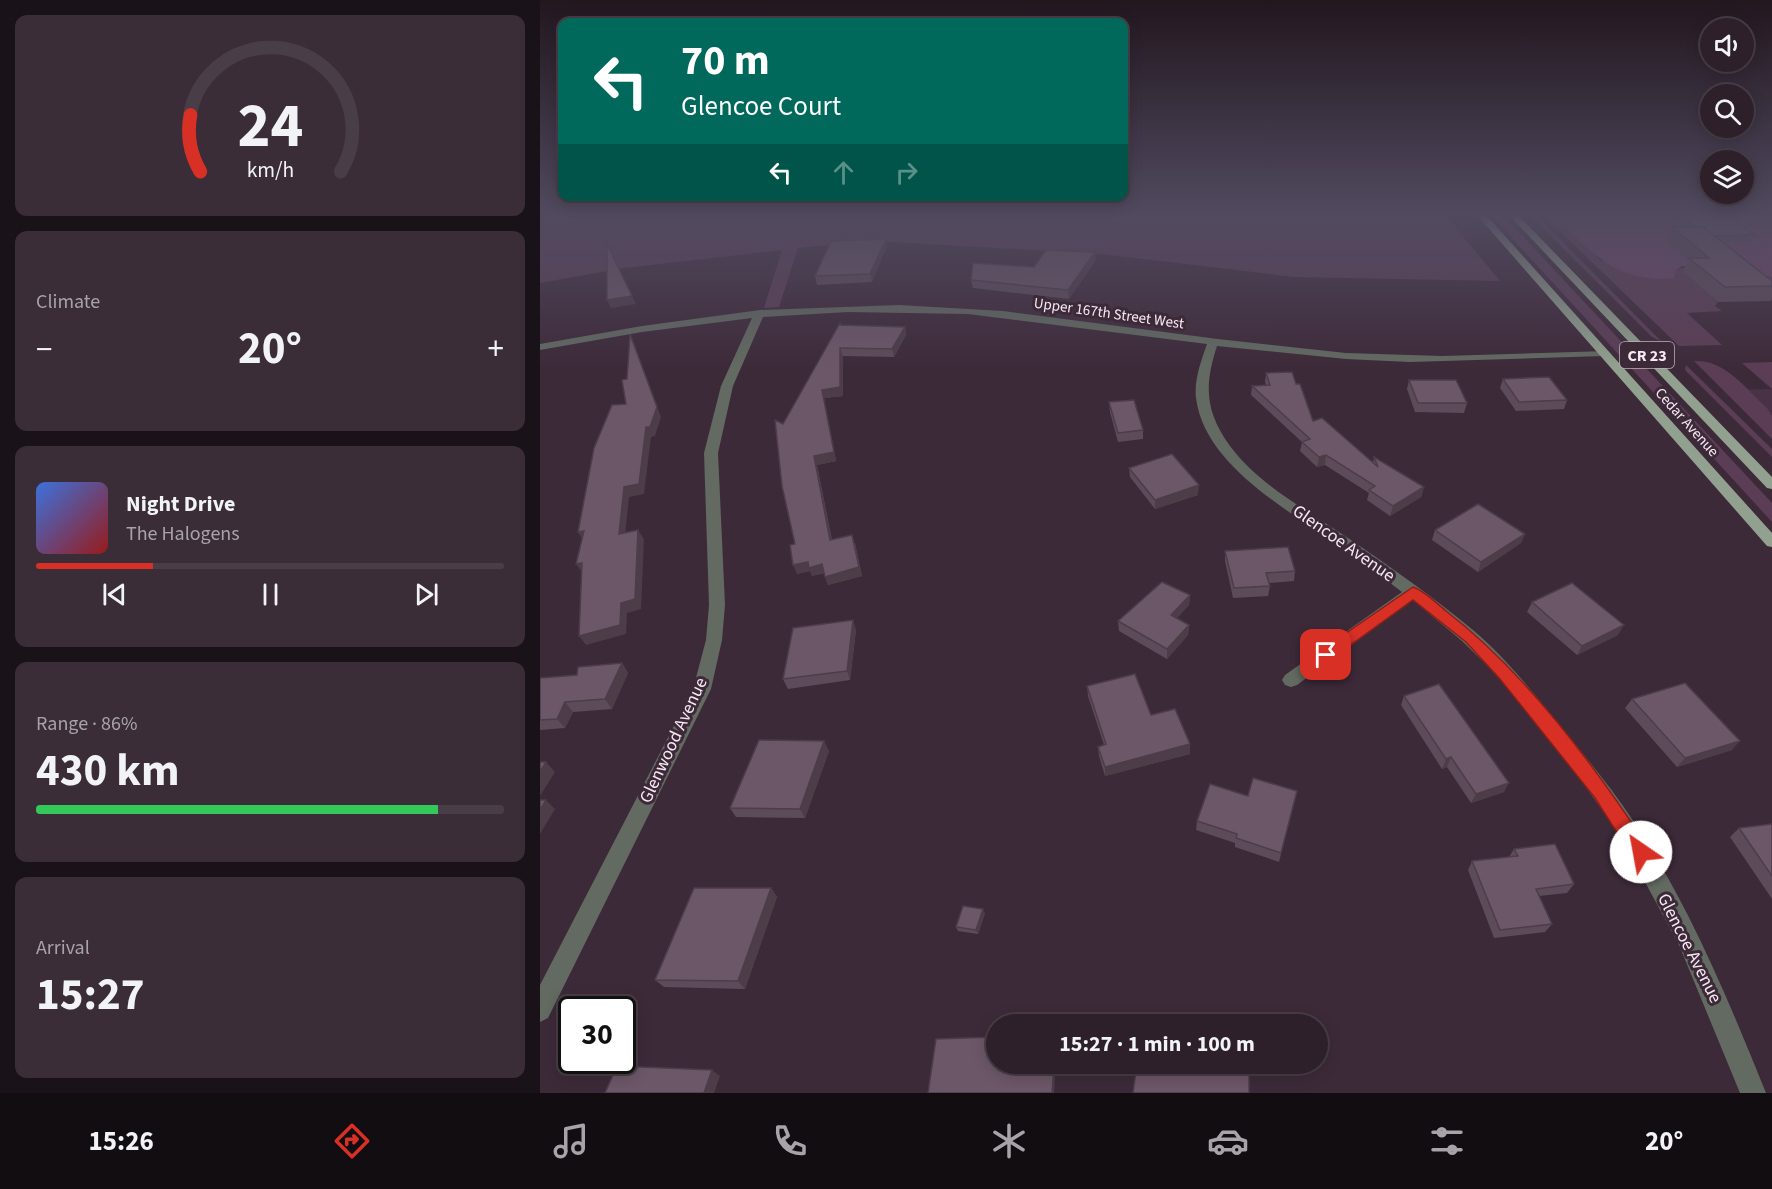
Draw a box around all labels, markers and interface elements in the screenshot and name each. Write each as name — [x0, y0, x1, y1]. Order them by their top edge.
map controls — [1700, 18, 1754, 204]
button: sound — [1700, 18, 1754, 72]
text: 70 m — [681, 31, 770, 91]
icon: left — [582, 42, 660, 120]
text: 24 — [237, 82, 303, 171]
button: search — [1700, 84, 1754, 138]
text: Glencoe Court — [681, 87, 841, 126]
button: layers — [1700, 150, 1754, 204]
text: km/h — [246, 156, 294, 187]
icon: left — [764, 156, 797, 189]
icon: ahead — [827, 156, 860, 189]
icon: right — [890, 156, 923, 189]
text: Climate — [36, 288, 100, 316]
street label: Upper 167th Street West — [1032, 293, 1185, 334]
text: 20° — [238, 317, 302, 381]
text: − — [36, 326, 52, 373]
text: + — [488, 326, 504, 373]
road number: CR 23 — [1620, 342, 1674, 368]
street label: Cedar Avenue — [1650, 383, 1723, 461]
text: Night Drive — [126, 488, 235, 520]
street label: Glencoe Avenue — [1287, 499, 1400, 588]
text: The Halogens — [126, 520, 240, 548]
icon: previous — [98, 578, 131, 611]
icon: pause — [254, 578, 287, 611]
icon: next — [410, 578, 443, 611]
pin — [1300, 629, 1351, 680]
icon: arrive — [1309, 638, 1342, 671]
street label: Glenwood Avenue — [633, 673, 714, 807]
text: Range · 86% — [36, 710, 137, 738]
text: 430 km — [36, 739, 180, 803]
position arrow — [1609, 820, 1673, 884]
street label: Glencoe Avenue — [1651, 889, 1728, 1007]
text: Arrival — [36, 934, 90, 962]
text: 15:27 — [36, 963, 145, 1027]
speed limit sign: 30 — [558, 996, 636, 1074]
text: 15:27 · 1 min · 100 m — [1059, 1028, 1255, 1060]
icon: directions — [331, 1120, 373, 1162]
icon: music — [550, 1120, 592, 1162]
icon: phone — [769, 1120, 811, 1162]
icon: climate — [988, 1120, 1030, 1162]
icon: car — [1207, 1120, 1249, 1162]
icon: filters — [1426, 1120, 1468, 1162]
text: 15:26 — [89, 1122, 154, 1161]
text: 20° — [1645, 1122, 1683, 1161]

